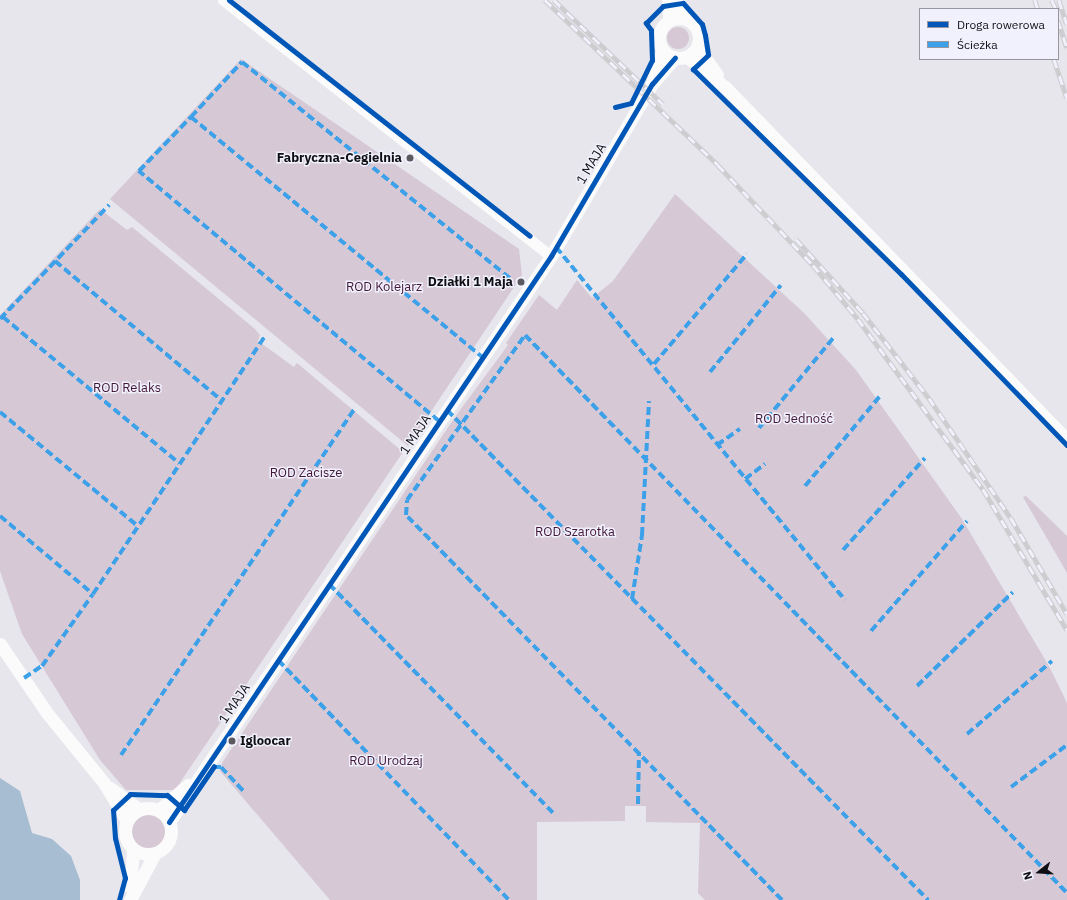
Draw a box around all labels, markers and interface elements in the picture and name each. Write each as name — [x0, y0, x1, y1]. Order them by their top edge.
legend — [919, 8, 1059, 60]
text: Droga rowerowa — [957, 17, 1045, 32]
text: Ścieżka — [957, 37, 998, 52]
street label: 1 MAJA — [574, 141, 610, 187]
place label: Fabryczna-Cegielnia — [277, 150, 402, 166]
marker: Fabryczna-Cegielnia — [405, 153, 415, 163]
place label: Działki 1 Maja — [428, 274, 513, 290]
marker: Działki 1 Maja — [516, 277, 526, 287]
park label: ROD Kolejarz — [346, 279, 422, 295]
park label: ROD Relaks — [93, 380, 161, 396]
park label: ROD Jedność — [755, 411, 833, 427]
street label: 1 MAJA — [397, 412, 435, 458]
park label: ROD Zacisze — [270, 465, 342, 481]
park label: ROD Szarotka — [535, 524, 615, 540]
street label: 1 MAJA — [216, 681, 254, 727]
place label: Igloocar — [240, 733, 291, 749]
marker: Igloocar — [227, 736, 237, 746]
park label: ROD Urodzaj — [349, 753, 423, 769]
north arrow — [1019, 852, 1059, 892]
text: N — [1020, 870, 1035, 881]

